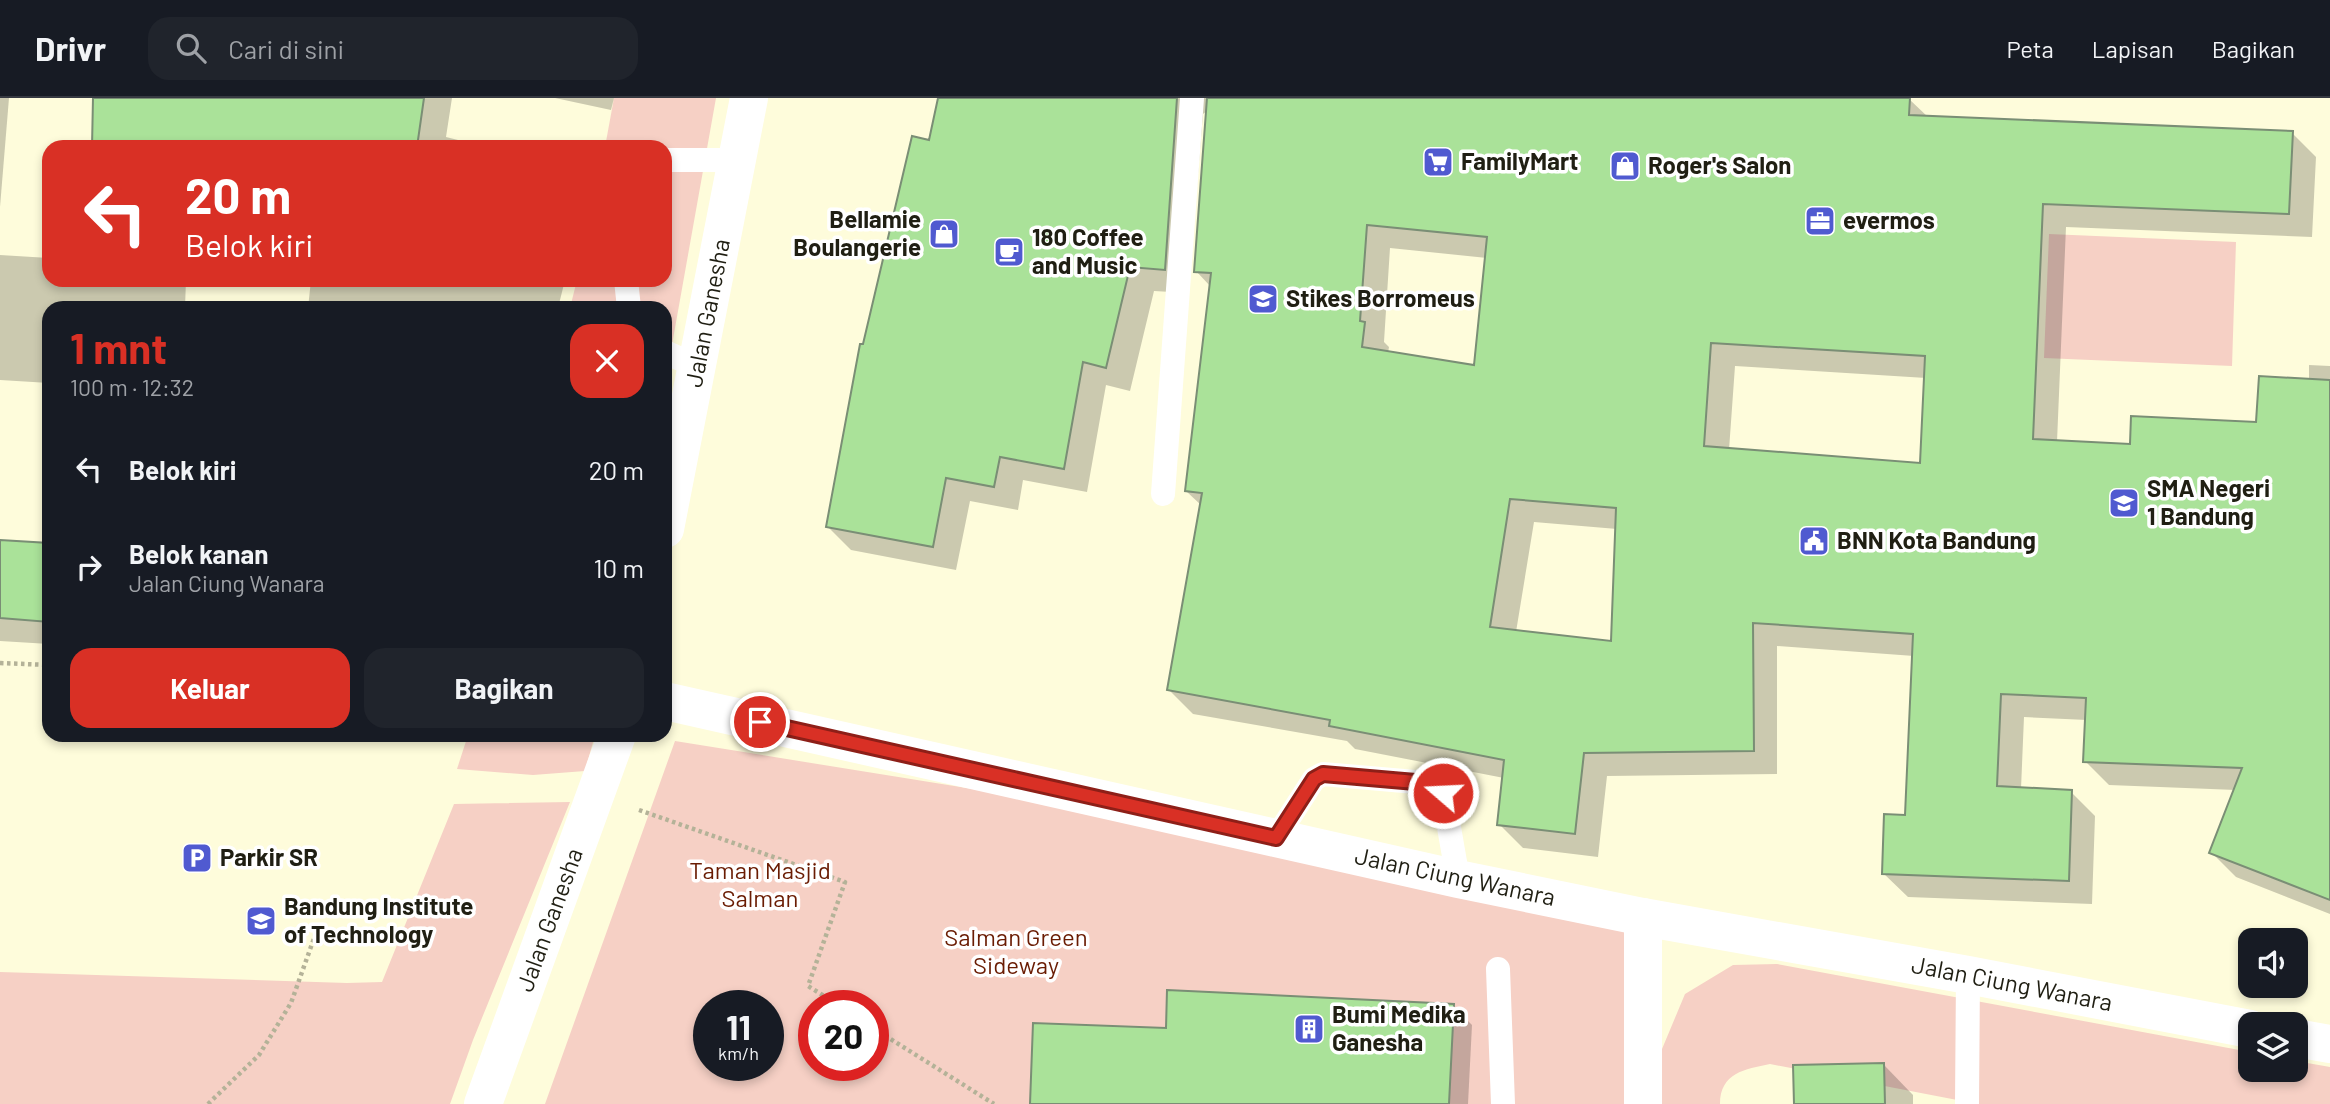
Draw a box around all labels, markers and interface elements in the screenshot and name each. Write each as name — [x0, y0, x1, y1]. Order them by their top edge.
search box — [148, 17, 638, 80]
text: Drivr — [35, 28, 106, 68]
icon: search — [172, 29, 210, 67]
text: Cari di sini — [228, 33, 344, 64]
text: Peta — [2006, 34, 2054, 63]
text: Lapisan — [2092, 34, 2174, 63]
text: Bagikan — [2212, 34, 2295, 63]
supermarket icon: FamilyMart — [1421, 145, 1455, 179]
place label: FamilyMart — [1461, 146, 1578, 175]
shop icon: Roger's Salon — [1608, 149, 1642, 183]
place label: Roger's Salon — [1648, 150, 1792, 179]
text: 20 m — [185, 165, 291, 224]
icon: left — [70, 168, 161, 259]
place label: Bellamie Boulangerie — [793, 204, 921, 261]
office icon: evermos — [1803, 204, 1837, 238]
place label: evermos — [1843, 205, 1935, 234]
shop icon: Bellamie Boulangerie — [927, 217, 961, 251]
place label: 180 Coffee and Music — [1032, 222, 1144, 279]
text: Belok kiri — [185, 225, 313, 263]
cafe icon: 180 Coffee and Music — [992, 235, 1026, 269]
street label: Jalan Ganesha — [678, 236, 735, 389]
school or university icon: Stikes Borromeus — [1246, 282, 1280, 316]
place label: Stikes Borromeus — [1286, 283, 1475, 312]
text: 1 mnt — [70, 322, 167, 372]
button: close — [570, 324, 644, 398]
text: 100 m · 12:32 — [70, 373, 194, 401]
icon: left — [70, 450, 108, 488]
text: Belok kiri — [129, 454, 236, 485]
text: 20 m — [589, 454, 644, 485]
place label: SMA Negeri 1 Bandung — [2147, 473, 2270, 530]
school or university icon: SMA Negeri 1 Bandung — [2107, 486, 2141, 520]
public building icon: BNN Kota Bandung — [1797, 524, 1831, 558]
place label: BNN Kota Bandung — [1837, 525, 2036, 554]
text: Belok kanan — [129, 538, 268, 569]
icon: right — [70, 548, 108, 586]
text: 10 m — [594, 552, 644, 583]
text: Jalan Ciung Wanara — [129, 569, 325, 597]
button: Keluar — [70, 648, 350, 728]
button: Bagikan — [364, 648, 644, 728]
pin — [730, 692, 790, 752]
icon: arrive — [741, 703, 779, 741]
position arrow — [1406, 756, 1480, 830]
street label: Jalan Ciung Wanara — [1352, 840, 1558, 911]
parking icon: Parkir SR — [180, 841, 214, 875]
place label: Parkir SR — [220, 842, 318, 871]
street label: Jalan Ganesha — [509, 844, 588, 995]
park label: Taman Masjid Salman — [689, 855, 831, 912]
place label: Bandung Institute of Technology — [284, 891, 473, 948]
school or university icon: Bandung Institute of Technology — [244, 904, 278, 938]
park label: Salman Green Sideway — [944, 922, 1088, 979]
map controls — [2238, 928, 2308, 1082]
button: sound — [2238, 928, 2308, 998]
street label: Jalan Ciung Wanara — [1909, 949, 2115, 1016]
speed limit sign: 20 — [798, 990, 889, 1081]
place label: Bumi Medika Ganesha — [1332, 999, 1466, 1056]
text: 11 — [726, 1005, 751, 1047]
building icon: Bumi Medika Ganesha — [1292, 1012, 1326, 1046]
button: layers — [2238, 1012, 2308, 1082]
text: km/h — [718, 1042, 759, 1064]

